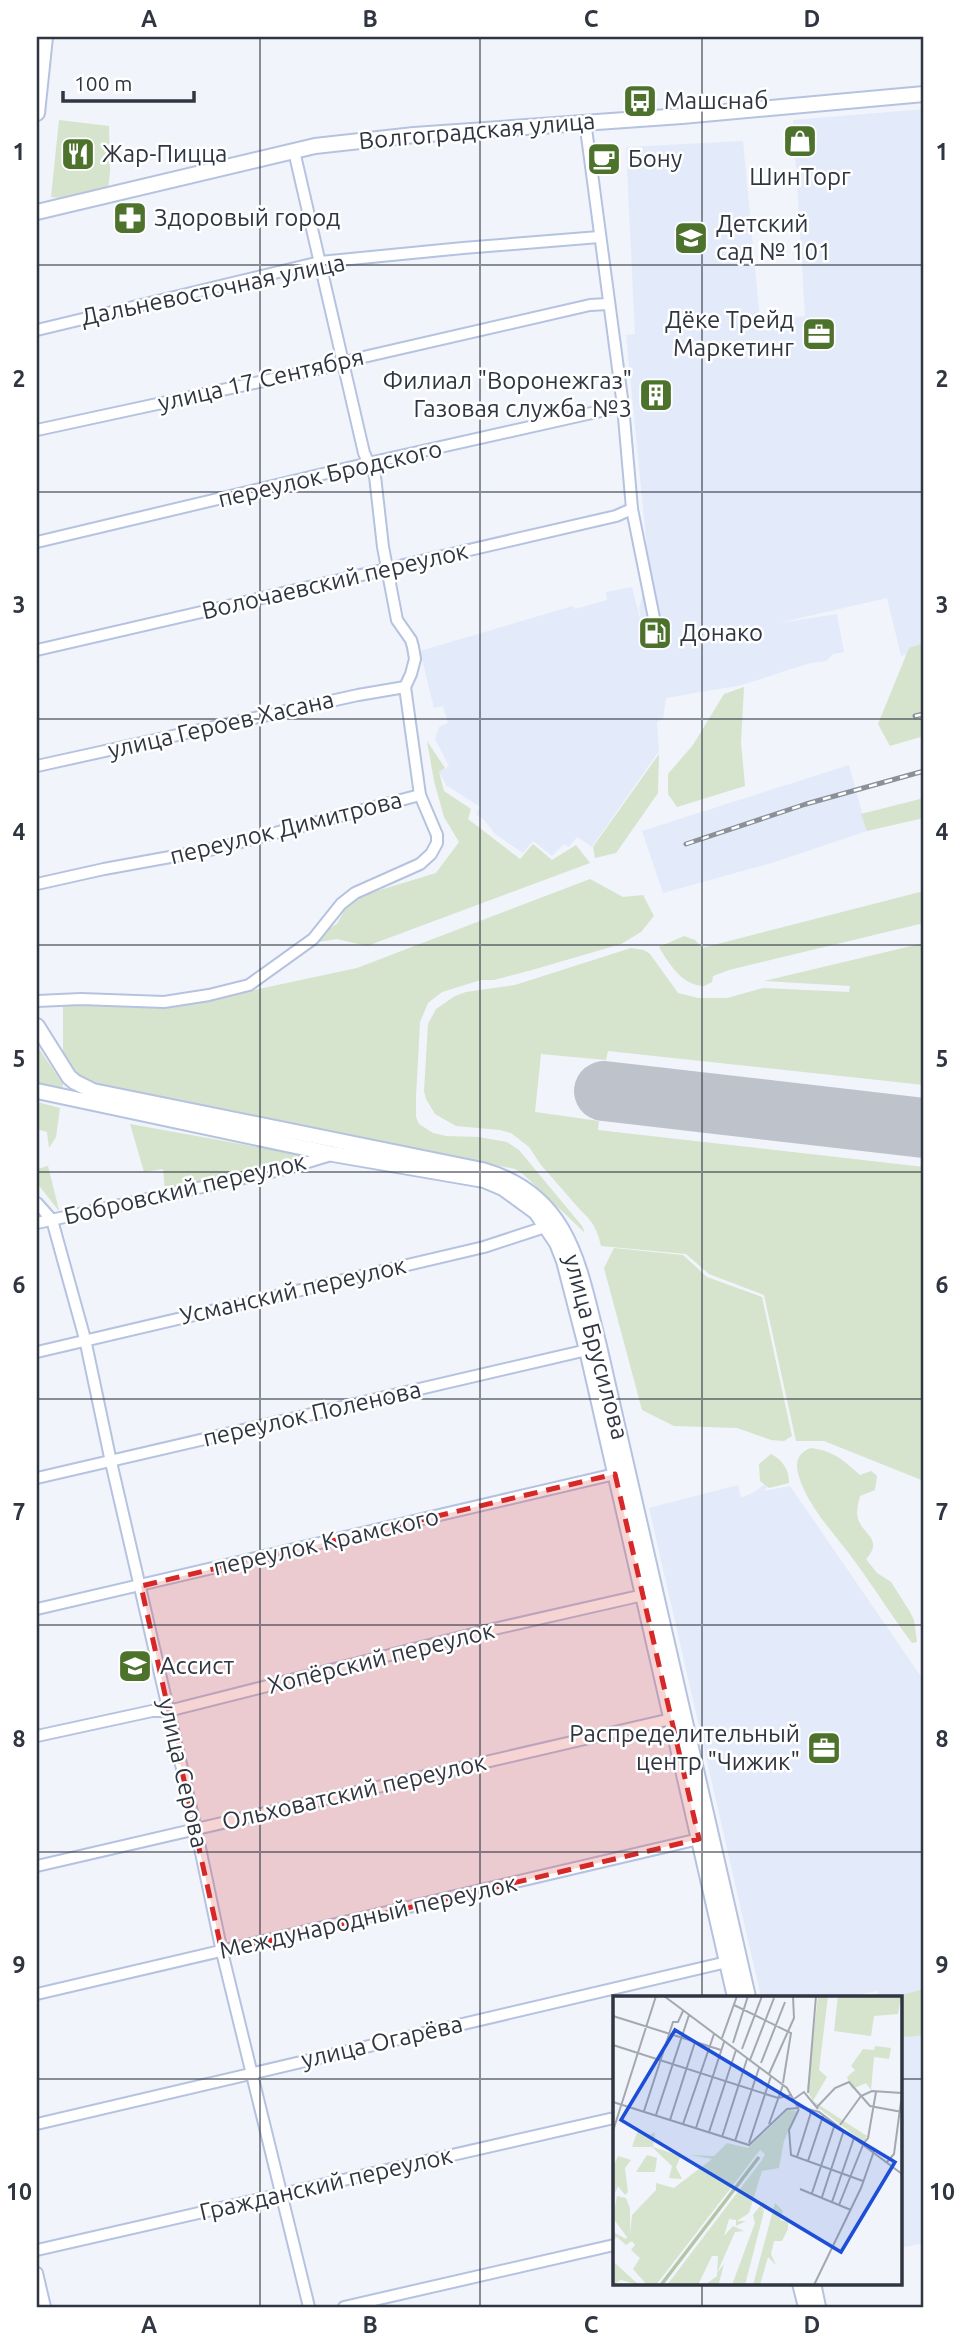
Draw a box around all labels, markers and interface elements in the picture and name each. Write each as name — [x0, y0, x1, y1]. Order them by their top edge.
text: A — [141, 6, 157, 31]
text: B — [362, 6, 378, 31]
text: C — [584, 6, 599, 31]
text: D — [804, 6, 820, 31]
scale bar — [63, 60, 194, 104]
text: 100 m — [74, 71, 132, 95]
bus stop icon: Машснаб — [621, 82, 659, 120]
place label: Машснаб — [664, 87, 768, 114]
street label: Волгоградская улица — [358, 107, 596, 154]
shop icon: ШинТорг — [781, 122, 819, 160]
restaurant icon: Жар-Пицца — [59, 135, 97, 173]
text: 1 — [13, 139, 25, 164]
text: 1 — [936, 139, 948, 164]
place label: Жар-Пицца — [102, 140, 227, 167]
cafe icon: Бону — [585, 140, 623, 178]
place label: Бону — [628, 145, 683, 172]
place label: ШинТорг — [749, 163, 851, 190]
pharmacy icon: Здоровый город — [111, 199, 149, 237]
place label: Здоровый город — [154, 204, 340, 231]
place label: Детский сад № 101 — [716, 210, 832, 265]
school or university icon: Детский сад № 101 — [672, 219, 710, 257]
street label: Дальневосточная улица — [78, 248, 347, 331]
place label: Дёке Трейд Маркетинг — [665, 306, 794, 361]
office icon: Дёке Трейд Маркетинг — [800, 315, 838, 353]
street label: улица 17 Сентября — [155, 343, 366, 416]
text: 2 — [13, 366, 25, 391]
text: 2 — [936, 366, 948, 391]
place label: Филиал "Воронежгаз" Газовая служба №3 — [382, 367, 632, 422]
building icon: Филиал "Воронежгаз" Газовая служба №3 — [637, 376, 675, 414]
street label: переулок Бродского — [215, 435, 445, 512]
street label: Волочаевский переулок — [199, 537, 470, 624]
text: 3 — [13, 592, 25, 617]
text: 3 — [936, 592, 948, 617]
fuel station icon: Донако — [636, 614, 674, 652]
place label: Донако — [680, 619, 763, 646]
street label: улица Героев Хасана — [105, 685, 336, 764]
street label: переулок Димитрова — [167, 786, 405, 869]
text: 4 — [13, 819, 26, 844]
text: 4 — [936, 819, 949, 844]
text: 5 — [13, 1046, 25, 1071]
text: 5 — [936, 1046, 948, 1071]
street label: Бобровский переулок — [61, 1148, 309, 1230]
street label: Усманский переулок — [177, 1251, 409, 1330]
street label: улица Брусилова — [559, 1251, 634, 1442]
text: 6 — [13, 1272, 26, 1297]
text: 6 — [936, 1272, 949, 1297]
street label: переулок Поленова — [200, 1375, 424, 1452]
text: 7 — [13, 1499, 25, 1524]
text: 7 — [936, 1499, 948, 1524]
street label: переулок Крамского — [210, 1502, 441, 1581]
street label: Хопёрский переулок — [265, 1616, 497, 1699]
school or university icon: Ассист — [116, 1647, 154, 1685]
place label: Ассист — [160, 1652, 235, 1679]
street label: улица Серова — [153, 1695, 214, 1850]
place label: Распределительный центр "Чижик" — [569, 1720, 800, 1775]
text: 8 — [13, 1726, 25, 1751]
text: 8 — [936, 1726, 948, 1751]
office icon: Распределительный центр "Чижик" — [805, 1729, 843, 1767]
street label: Ольховатский переулок — [219, 1748, 489, 1835]
street label: Международный переулок — [216, 1869, 519, 1964]
text: 9 — [13, 1952, 25, 1977]
text: 9 — [936, 1952, 948, 1977]
inset map — [613, 1996, 902, 2284]
street label: улица Огарёва — [299, 2010, 465, 2073]
street label: Гражданский переулок — [197, 2141, 455, 2226]
text: 10 — [6, 2179, 32, 2204]
text: 10 — [929, 2179, 955, 2204]
text: A — [141, 2312, 157, 2337]
text: B — [362, 2312, 378, 2337]
text: C — [584, 2312, 599, 2337]
text: D — [804, 2312, 820, 2337]

